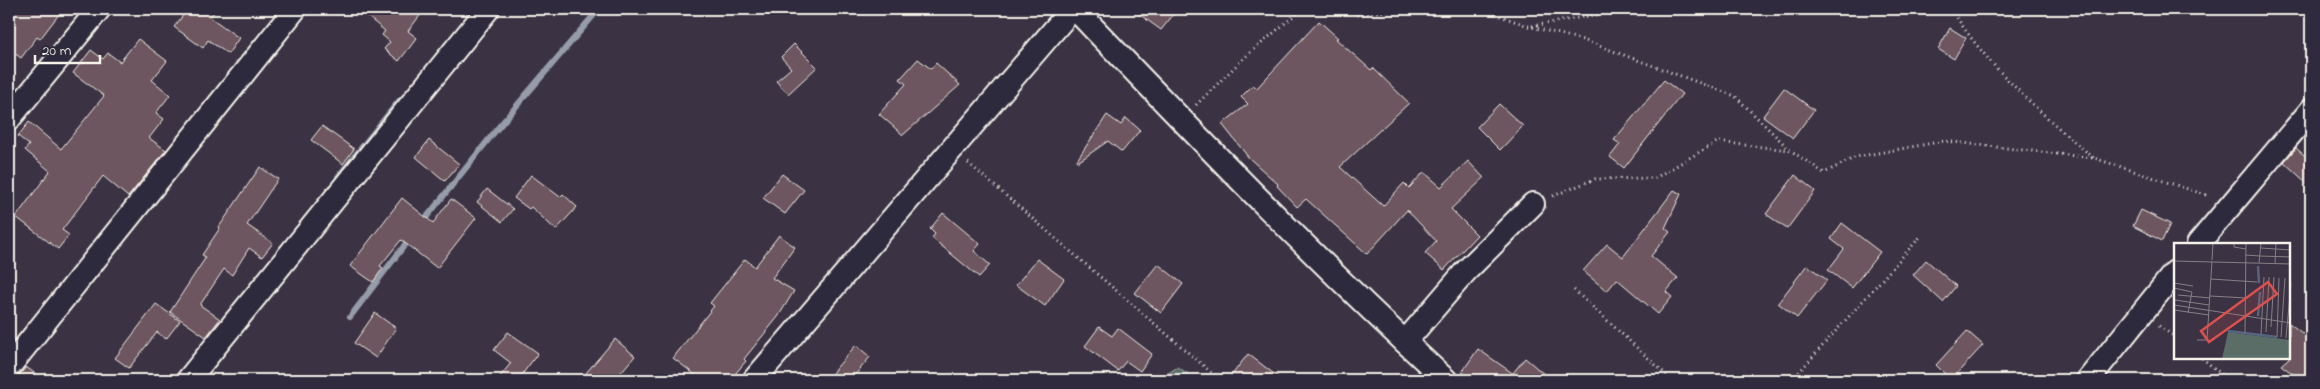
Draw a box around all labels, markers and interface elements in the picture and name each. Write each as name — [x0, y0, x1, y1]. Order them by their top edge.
scale bar — [35, 32, 100, 64]
text: 20 m — [42, 40, 72, 62]
inset map — [2174, 243, 2290, 359]

